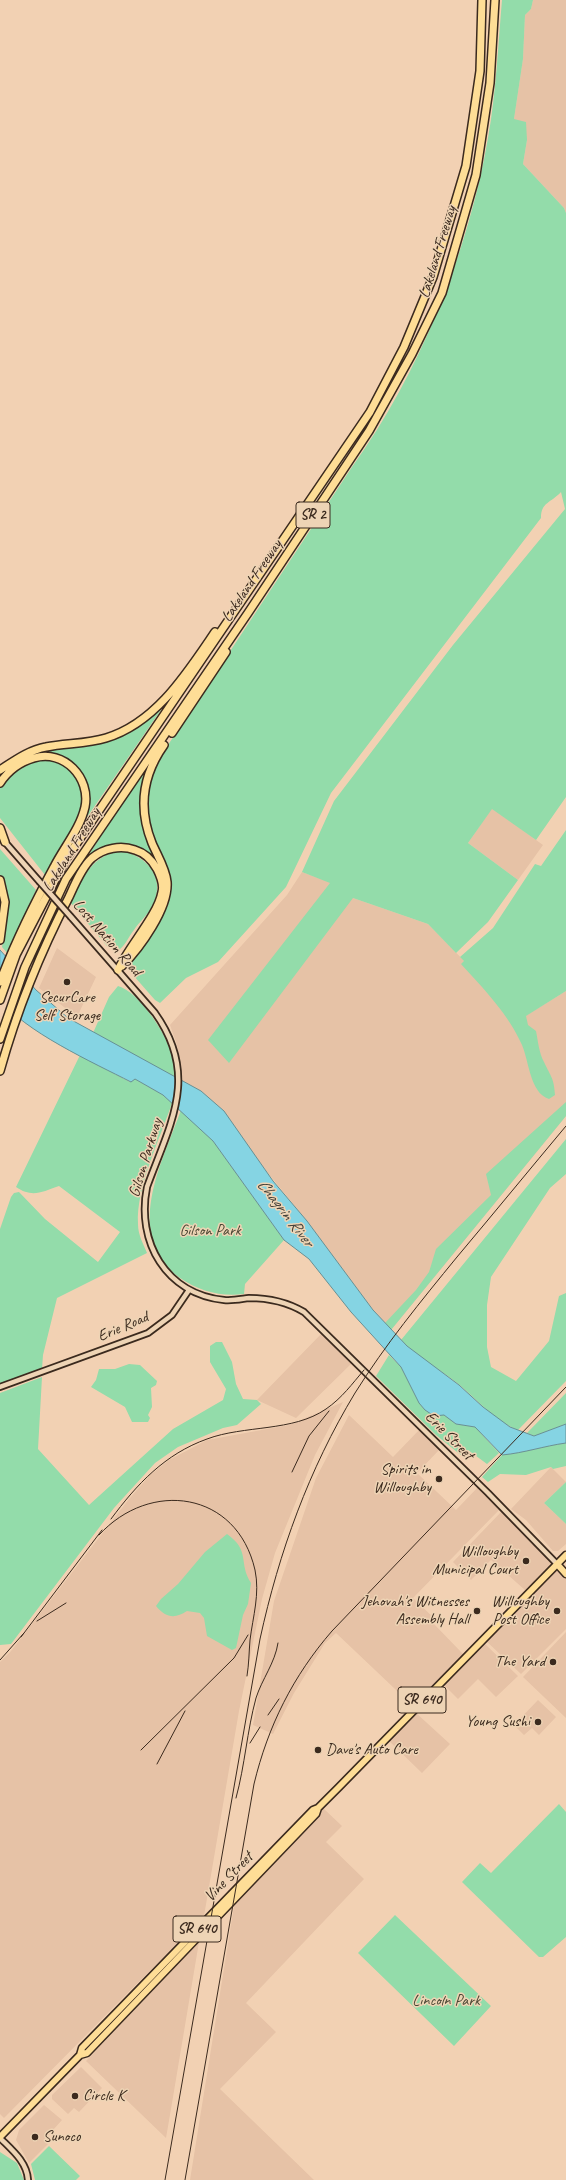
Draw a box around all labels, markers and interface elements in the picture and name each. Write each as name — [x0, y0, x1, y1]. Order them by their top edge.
street label: Lakeland Freeway — [415, 204, 461, 300]
road number: SR 2 — [296, 502, 330, 528]
street label: Lakeland Freeway — [217, 536, 287, 626]
street label: Lakeland Freeway — [39, 805, 105, 895]
street label: Lost Nation Road — [68, 896, 146, 980]
marker: SecurCare Self Storage — [62, 977, 72, 987]
place label: SecurCare Self Storage — [34, 988, 100, 1026]
street label: Gilson Parkway — [125, 1116, 167, 1200]
water label: Chagrin River — [252, 1175, 318, 1251]
park label: Gilson Park — [179, 1221, 241, 1241]
street label: Erie Road — [95, 1308, 151, 1346]
street label: Erie Street — [421, 1408, 477, 1464]
place label: Spirits in Willoughby — [374, 1460, 431, 1498]
marker: Spirits in Willoughby — [434, 1474, 444, 1484]
place label: Willoughby Municipal Court — [432, 1542, 518, 1580]
marker: Willoughby Municipal Court — [521, 1556, 531, 1566]
place label: Jehovah's Witnesses Assembly Hall — [361, 1592, 469, 1630]
place label: Willoughby Post Office — [492, 1592, 549, 1630]
marker: Jehovah's Witnesses Assembly Hall — [472, 1606, 482, 1616]
marker: Willoughby Post Office — [552, 1606, 562, 1616]
place label: The Yard — [495, 1652, 545, 1672]
marker: The Yard — [548, 1657, 558, 1667]
road number: SR 640 — [398, 1687, 446, 1713]
place label: Young Sushi — [465, 1712, 530, 1732]
marker: Young Sushi — [533, 1717, 543, 1727]
place label: Dave's Auto Care — [326, 1740, 418, 1760]
marker: Dave's Auto Care — [313, 1745, 323, 1755]
street label: Vine Street — [201, 1848, 257, 1906]
road number: SR 640 — [173, 1916, 221, 1942]
park label: Lincoln Park — [412, 1991, 480, 2011]
place label: Circle K — [83, 2086, 125, 2106]
marker: Circle K — [70, 2091, 80, 2101]
place label: Sunoco — [43, 2127, 80, 2147]
marker: Sunoco — [30, 2132, 40, 2142]

